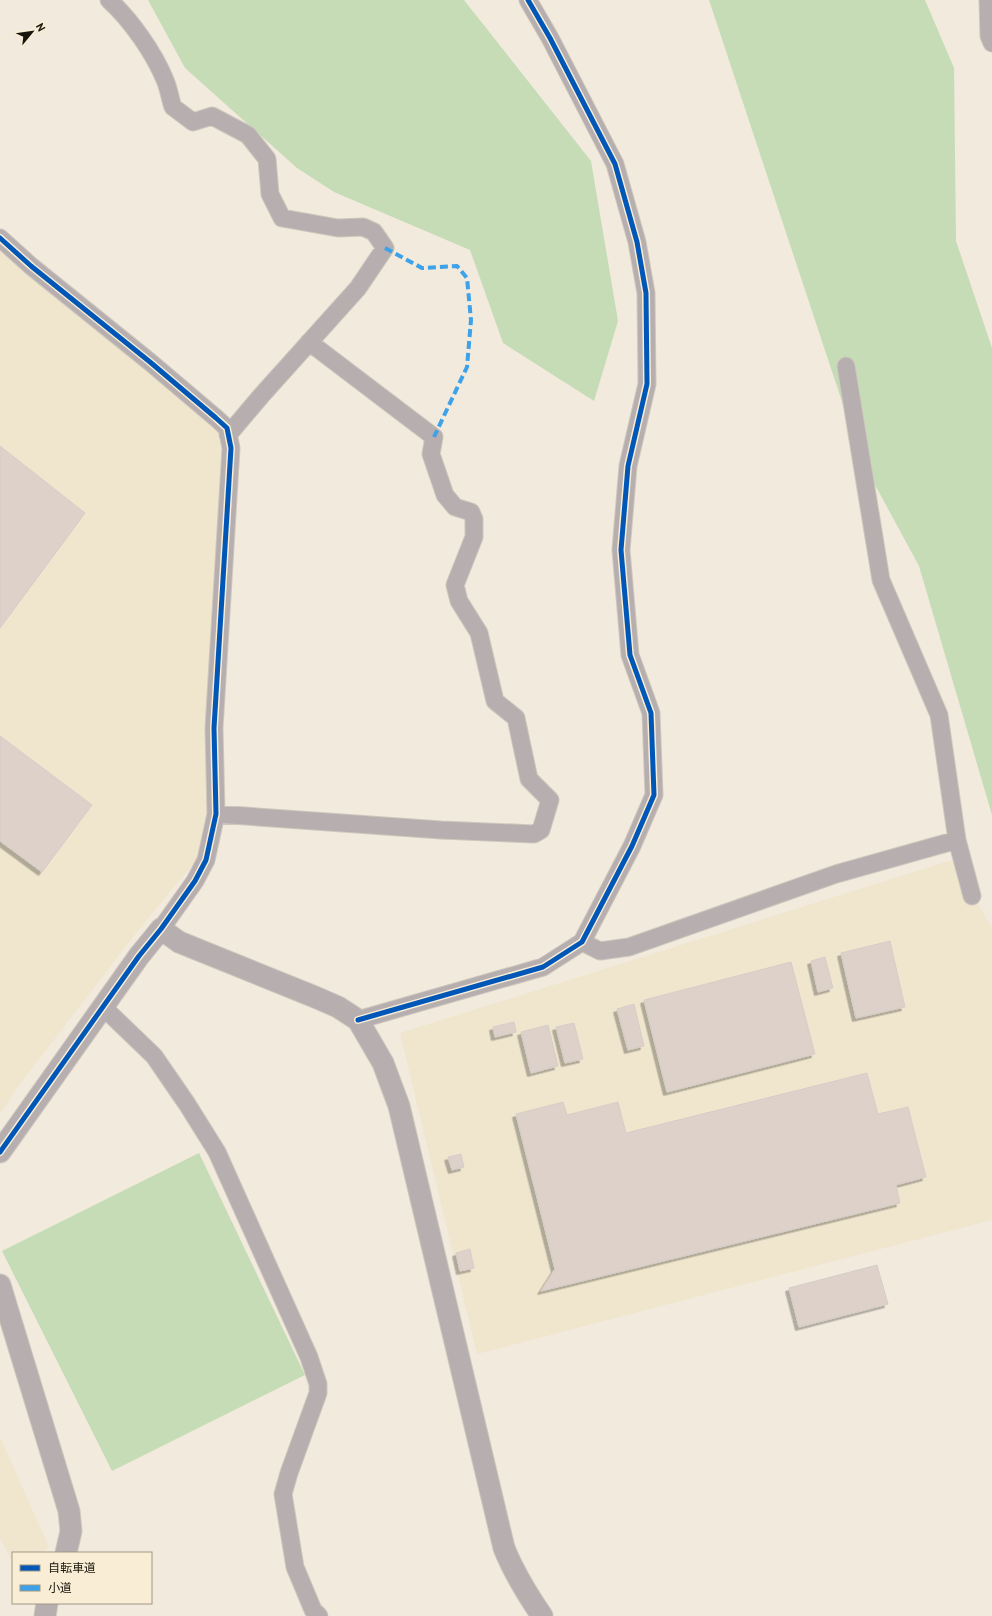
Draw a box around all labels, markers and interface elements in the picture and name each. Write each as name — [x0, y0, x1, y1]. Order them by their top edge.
north arrow — [12, 12, 52, 52]
text: N — [33, 21, 49, 34]
legend — [12, 1552, 152, 1604]
text: 自転車道 — [48, 1560, 96, 1575]
text: 小道 — [48, 1580, 72, 1595]

